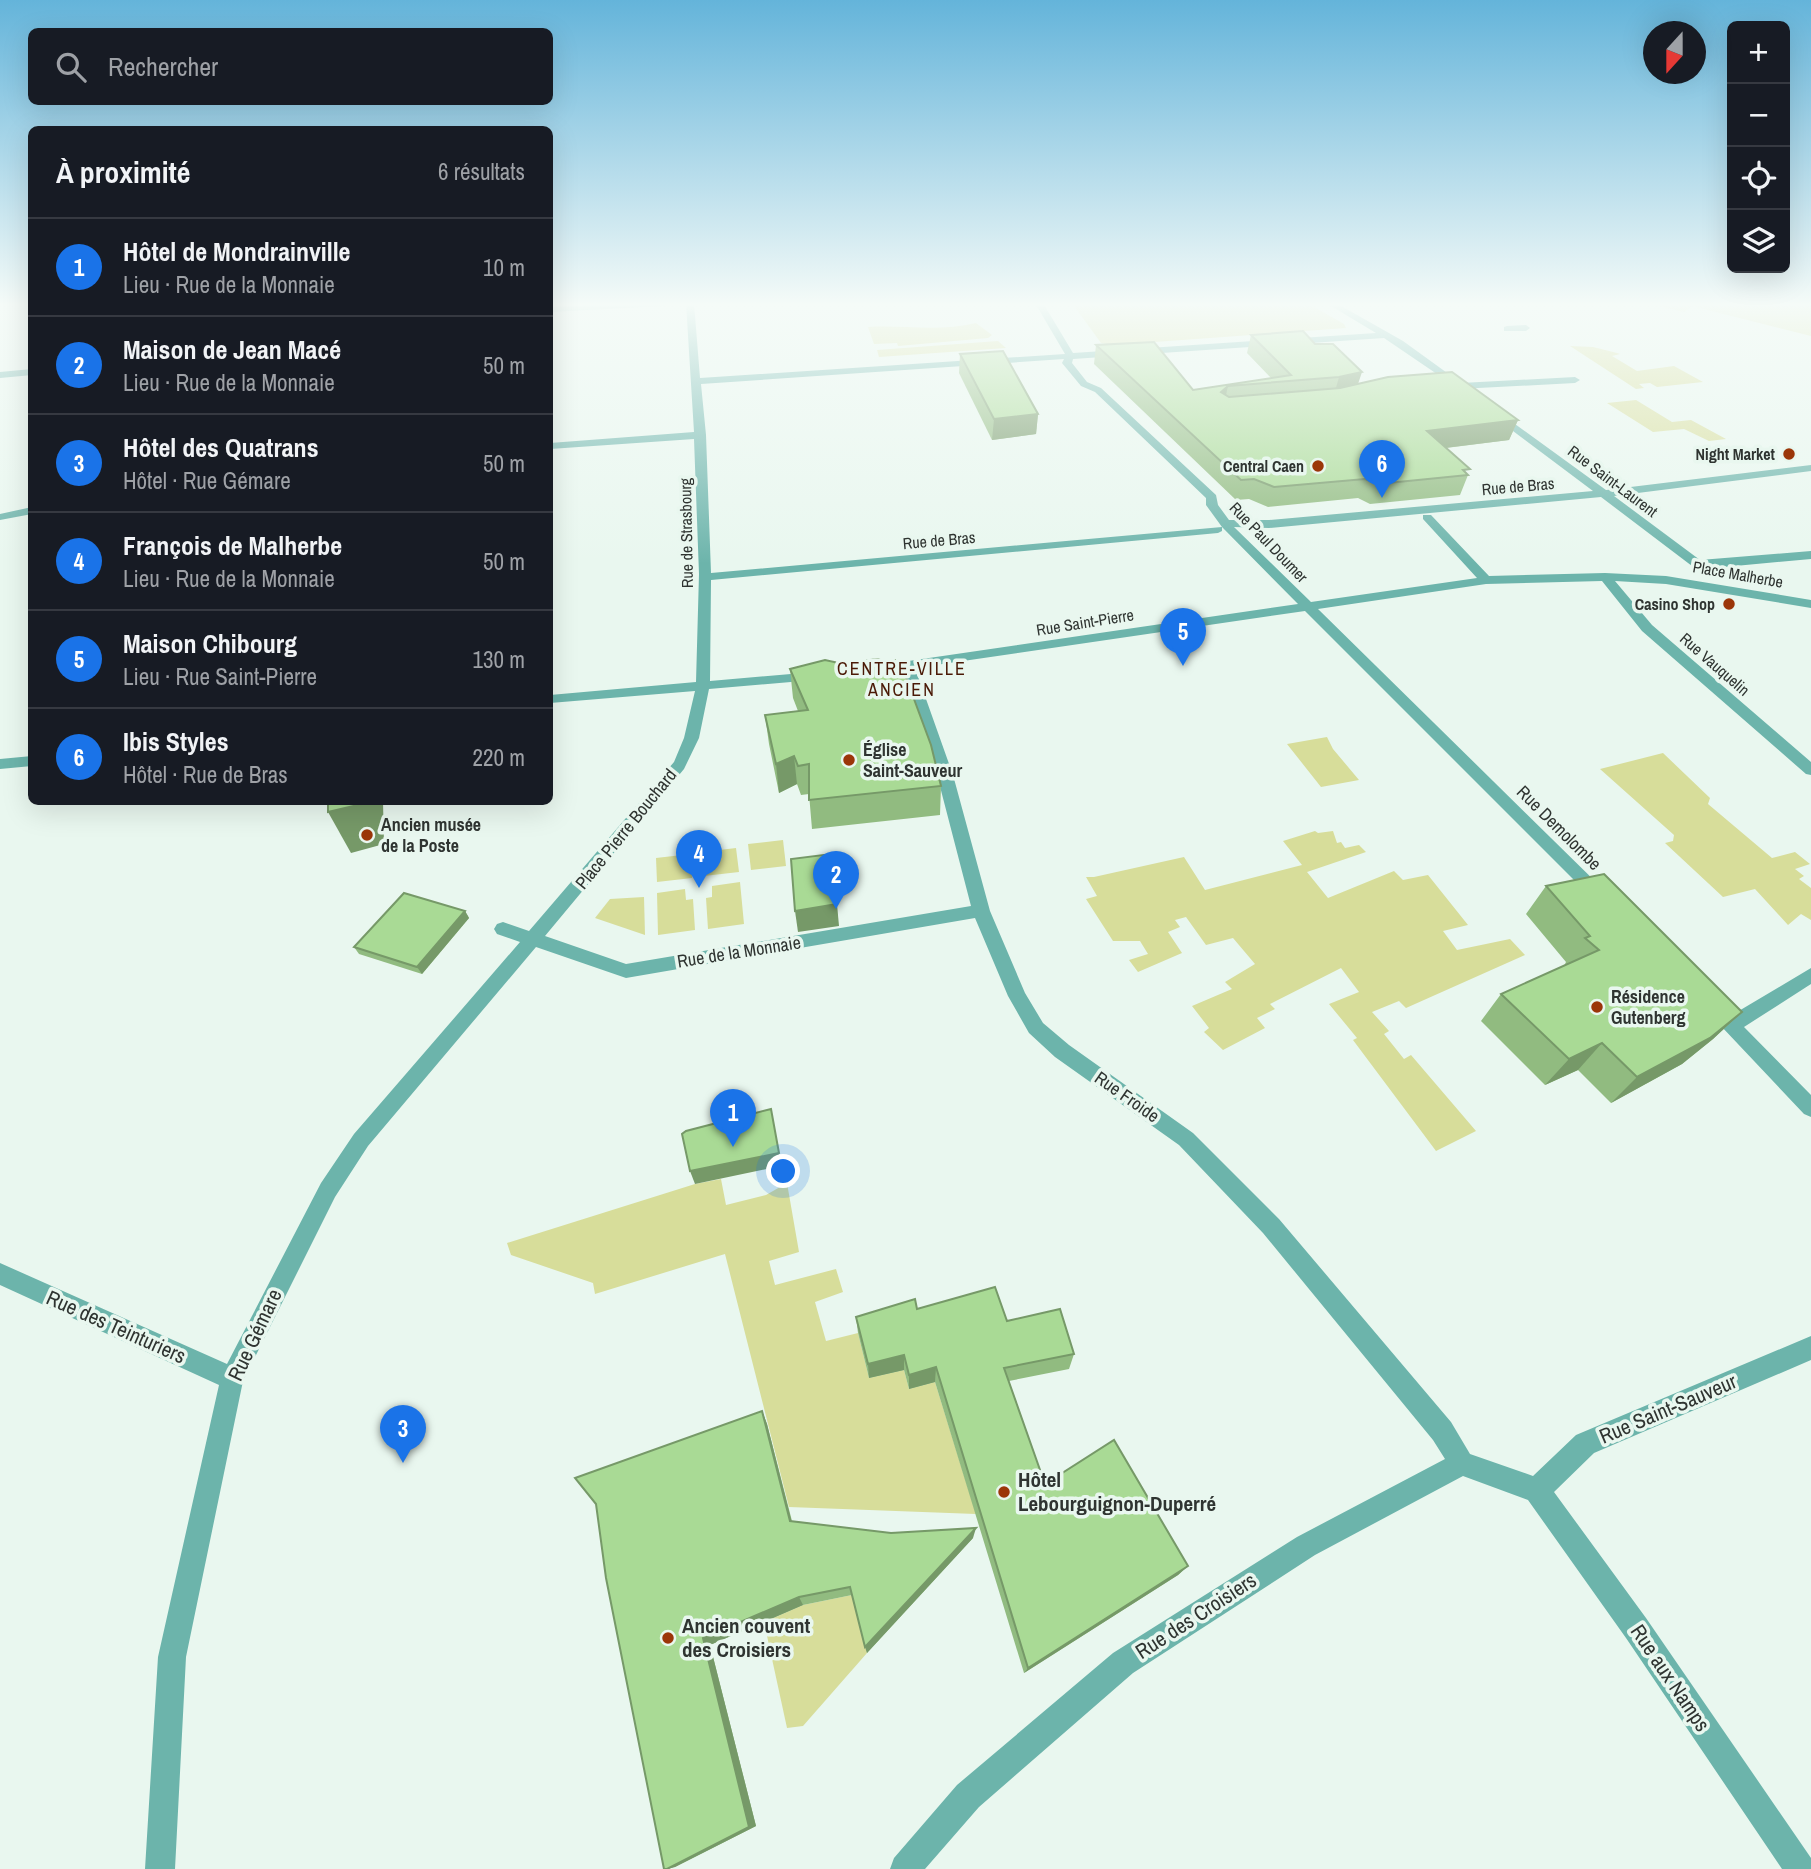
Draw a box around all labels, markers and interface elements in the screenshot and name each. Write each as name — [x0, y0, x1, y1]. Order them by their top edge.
north arrow — [1643, 21, 1706, 84]
map controls — [1727, 21, 1790, 273]
button: + — [1727, 21, 1790, 84]
search box — [28, 28, 553, 105]
icon: search — [52, 48, 90, 86]
text: Rechercher — [108, 49, 218, 84]
button: − — [1727, 84, 1790, 147]
button: locate — [1727, 147, 1790, 210]
text: À proximité — [56, 152, 190, 192]
text: 6 résultats — [438, 156, 525, 187]
button: layers — [1727, 210, 1790, 273]
text: Hôtel de Mondrainville — [123, 234, 350, 269]
text: 1 — [74, 252, 84, 283]
text: 10 m — [483, 252, 525, 283]
text: Lieu · Rue de la Monnaie — [123, 269, 335, 300]
text: Maison de Jean Macé — [123, 332, 341, 367]
text: 2 — [74, 350, 84, 381]
text: 50 m — [483, 350, 525, 381]
text: Lieu · Rue de la Monnaie — [123, 367, 335, 398]
text: Hôtel des Quatrans — [123, 430, 319, 465]
pin: 6 — [1359, 440, 1405, 498]
street label: Rue Saint-Laurent — [1564, 440, 1663, 522]
place label: Night Market — [1696, 443, 1776, 465]
marker: Night Market — [1781, 446, 1797, 462]
text: 3 — [74, 448, 84, 479]
text: 50 m — [483, 448, 525, 479]
place label: Central Caen — [1223, 455, 1304, 477]
marker: Central Caen — [1310, 458, 1326, 474]
text: Hôtel · Rue Gémare — [123, 465, 291, 496]
street label: Rue de Bras — [1481, 472, 1555, 500]
street label: Rue de Strasbourg — [674, 477, 698, 588]
street label: Rue Paul Doumer — [1225, 497, 1314, 588]
street label: Rue de Bras — [902, 526, 976, 554]
text: François de Malherbe — [123, 528, 342, 563]
text: 4 — [74, 546, 84, 577]
text: 50 m — [483, 546, 525, 577]
street label: Place Malherbe — [1691, 555, 1785, 593]
text: Lieu · Rue de la Monnaie — [123, 563, 335, 594]
place label: Casino Shop — [1635, 593, 1715, 615]
marker: Casino Shop — [1721, 596, 1737, 612]
street label: Rue Saint-Pierre — [1035, 603, 1135, 641]
pin: 5 — [1160, 608, 1206, 666]
text: Maison Chibourg — [123, 626, 297, 661]
street label: Rue Vauquelin — [1675, 628, 1755, 700]
text: 5 — [74, 644, 84, 675]
text: 130 m — [473, 644, 525, 675]
district label: CENTRE-VILLE ANCIEN — [837, 656, 967, 702]
text: Lieu · Rue Saint-Pierre — [123, 661, 317, 692]
text: Ibis Styles — [123, 724, 228, 759]
place label: Église Saint-Sauveur — [863, 737, 963, 783]
text: 6 — [74, 742, 84, 773]
text: 220 m — [473, 742, 525, 773]
marker: Église Saint-Sauveur — [841, 752, 857, 768]
text: Hôtel · Rue de Bras — [123, 759, 288, 790]
street label: Place Pierre Bouchard — [569, 763, 682, 894]
street label: Rue Demolombe — [1511, 780, 1607, 876]
place label: Ancien musée de la Poste — [381, 812, 481, 858]
marker: Ancien musée de la Poste — [359, 827, 375, 843]
pin: 4 — [676, 830, 722, 888]
pin: 2 — [813, 851, 859, 909]
street label: Rue de la Monnaie — [675, 929, 802, 974]
place label: Résidence Gutenberg — [1611, 984, 1686, 1030]
marker: Résidence Gutenberg — [1589, 999, 1605, 1015]
street label: Rue Froide — [1090, 1065, 1165, 1128]
pin: 1 — [710, 1089, 756, 1147]
your location — [766, 1154, 800, 1188]
street label: Rue des Teinturiers — [42, 1283, 191, 1370]
street label: Rue Gémare — [221, 1284, 289, 1386]
street label: Rue Saint-Sauveur — [1595, 1366, 1741, 1451]
pin: 3 — [380, 1405, 426, 1463]
place label: Hôtel Lebourguignon-Duperré — [1018, 1465, 1216, 1518]
marker: Hôtel Lebourguignon-Duperré — [996, 1484, 1012, 1500]
street label: Rue des Croisiers — [1130, 1566, 1262, 1666]
place label: Ancien couvent des Croisiers — [682, 1611, 810, 1664]
street label: Rue aux Namps — [1624, 1618, 1717, 1737]
marker: Ancien couvent des Croisiers — [660, 1630, 676, 1646]

